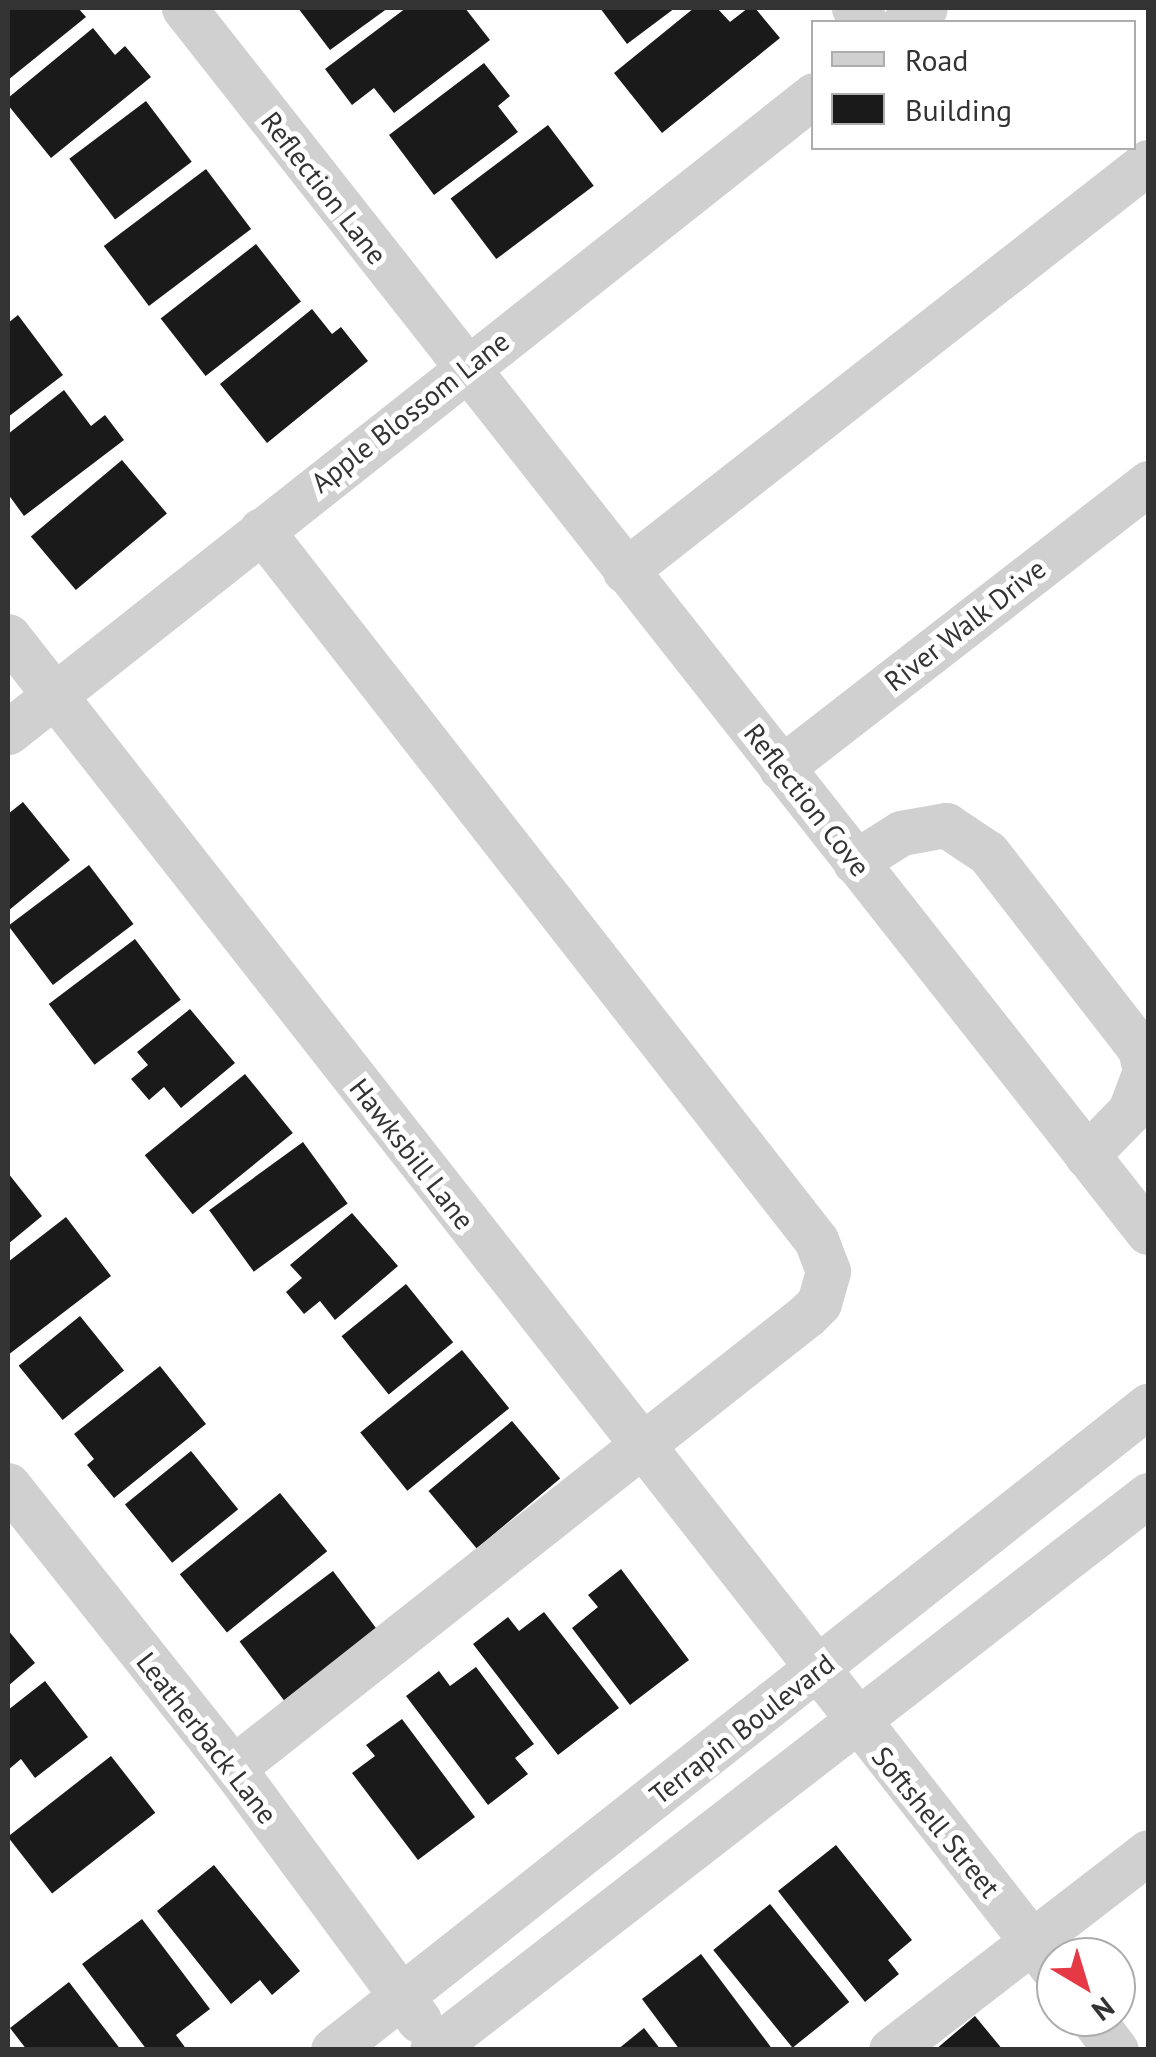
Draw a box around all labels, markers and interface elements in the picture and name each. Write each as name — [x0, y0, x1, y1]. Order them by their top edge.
legend — [811, 20, 1136, 150]
text: Road — [905, 40, 969, 79]
text: Building — [905, 90, 1012, 129]
street label: Reflection Lane — [254, 105, 394, 271]
street label: Apple Blossom Lane — [304, 324, 516, 500]
street label: River Walk Drive — [877, 551, 1053, 699]
street label: Reflection Cove — [737, 717, 877, 883]
street label: Hawksbill Lane — [343, 1072, 481, 1236]
street label: Leatherback Lane — [129, 1645, 285, 1831]
street label: Terrapin Boulevard — [643, 1647, 841, 1811]
street label: Softshell Street — [865, 1740, 1007, 1904]
north arrow — [1036, 1937, 1136, 2037]
text: N — [1085, 1989, 1122, 2030]

